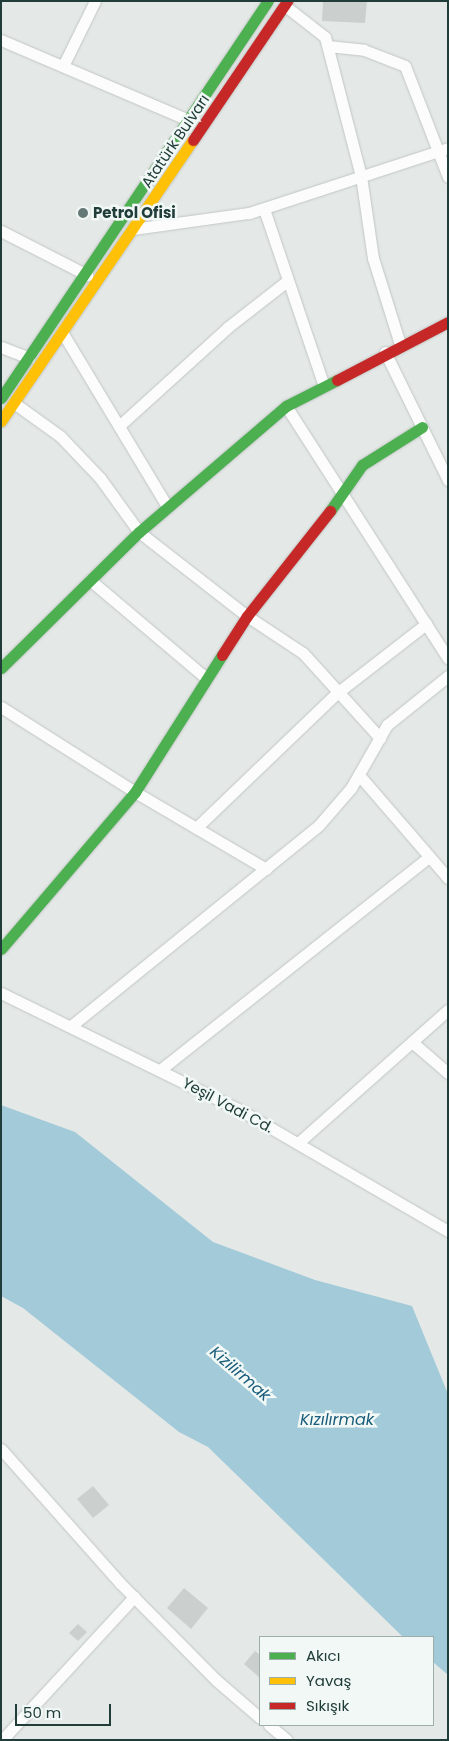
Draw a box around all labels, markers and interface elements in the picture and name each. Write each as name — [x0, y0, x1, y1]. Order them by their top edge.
street label: Atatürk Bulvarı — [137, 91, 213, 191]
place label: Petrol Ofisi — [93, 204, 176, 222]
marker: Petrol Ofisi — [77, 207, 89, 219]
street label: Yeşil Vadi Cd. — [180, 1074, 276, 1136]
water label: Kizilirmak — [206, 1342, 274, 1406]
water label: Kızılırmak — [300, 1410, 374, 1430]
legend — [259, 1636, 434, 1726]
text: Akıcı — [306, 1645, 340, 1666]
text: Yavaş — [306, 1670, 351, 1691]
scale bar — [18, 1694, 114, 1726]
text: Sıkışık — [306, 1695, 349, 1716]
text: 50 m — [23, 1702, 61, 1723]

